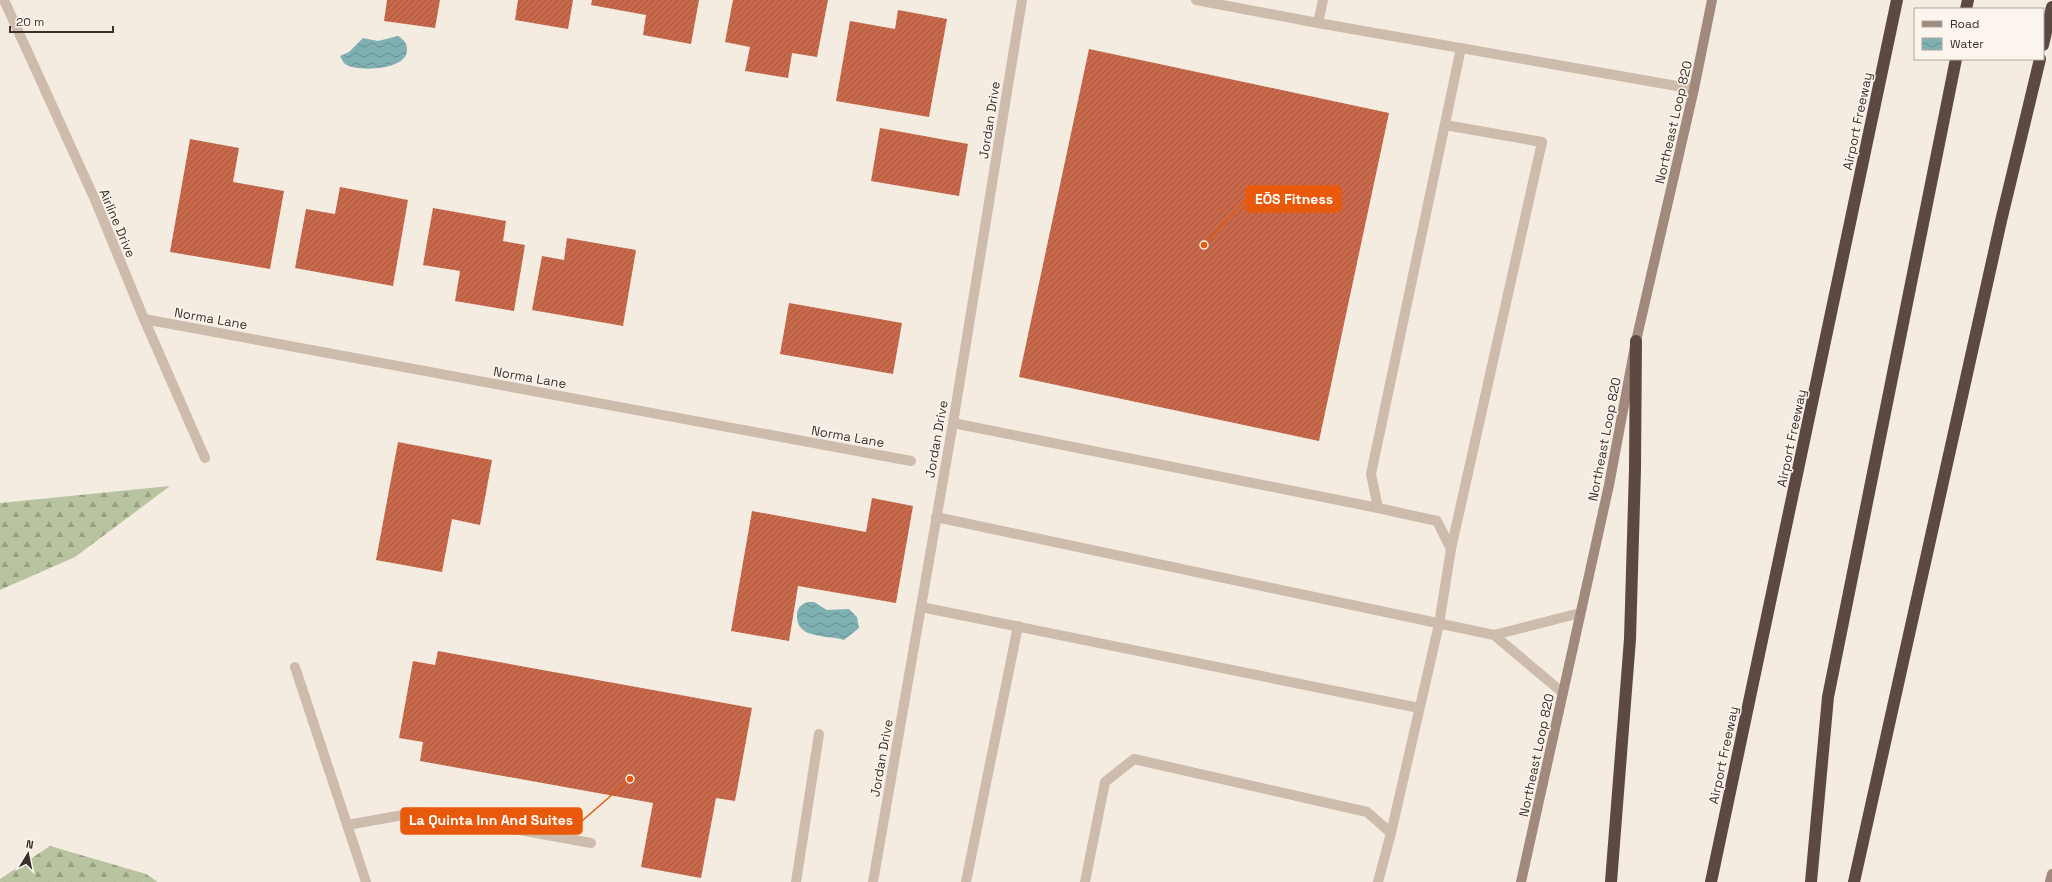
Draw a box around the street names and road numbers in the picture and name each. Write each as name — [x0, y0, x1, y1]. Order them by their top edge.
street label: Northeast Loop 820 — [1651, 59, 1696, 185]
street label: Airport Freeway — [1839, 71, 1876, 172]
street label: Jordan Drive — [975, 80, 1004, 160]
street label: Airline Drive — [95, 186, 140, 260]
street label: Norma Lane — [173, 304, 249, 333]
street label: Norma Lane — [492, 363, 568, 392]
street label: Northeast Loop 820 — [1584, 376, 1625, 502]
street label: Airport Freeway — [1773, 388, 1810, 489]
street label: Jordan Drive — [921, 399, 952, 479]
street label: Norma Lane — [810, 422, 886, 451]
street label: Northeast Loop 820 — [1515, 692, 1558, 818]
street label: Airport Freeway — [1705, 705, 1742, 806]
street label: Jordan Drive — [866, 718, 897, 798]

